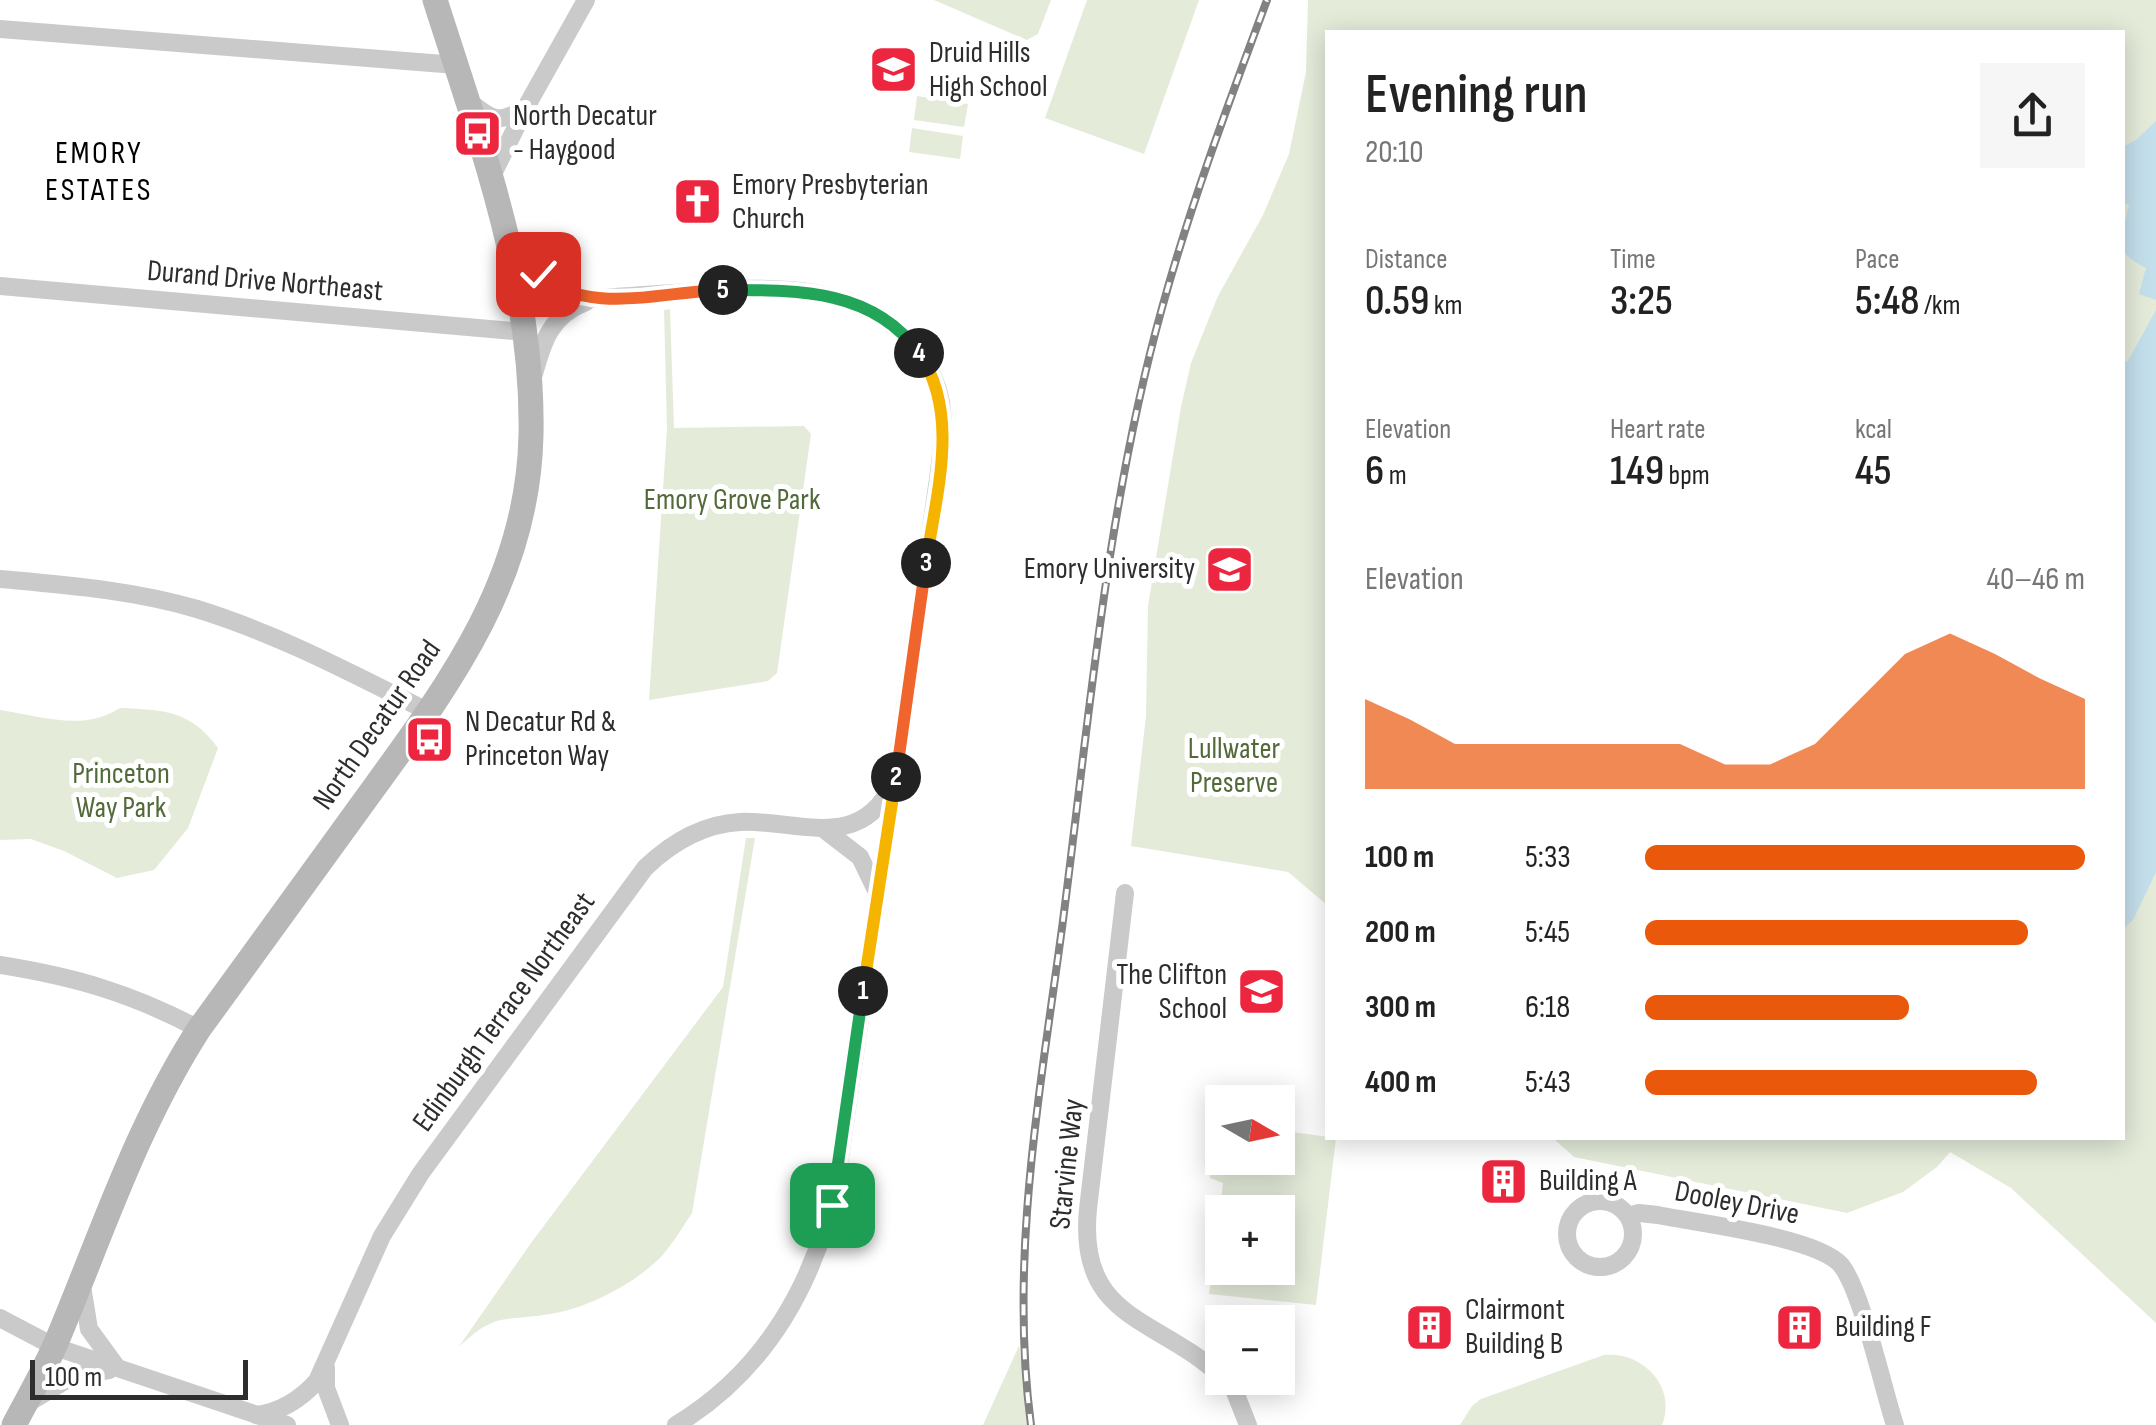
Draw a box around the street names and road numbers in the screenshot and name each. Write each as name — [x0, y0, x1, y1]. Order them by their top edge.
street label: Durand Drive Northeast — [146, 253, 384, 309]
street label: North Decatur Road — [305, 633, 449, 817]
street label: Edinburgh Terrace Northeast — [405, 885, 603, 1139]
street label: Starvine Way — [1042, 1097, 1092, 1231]
street label: Dooley Drive — [1672, 1173, 1802, 1233]

